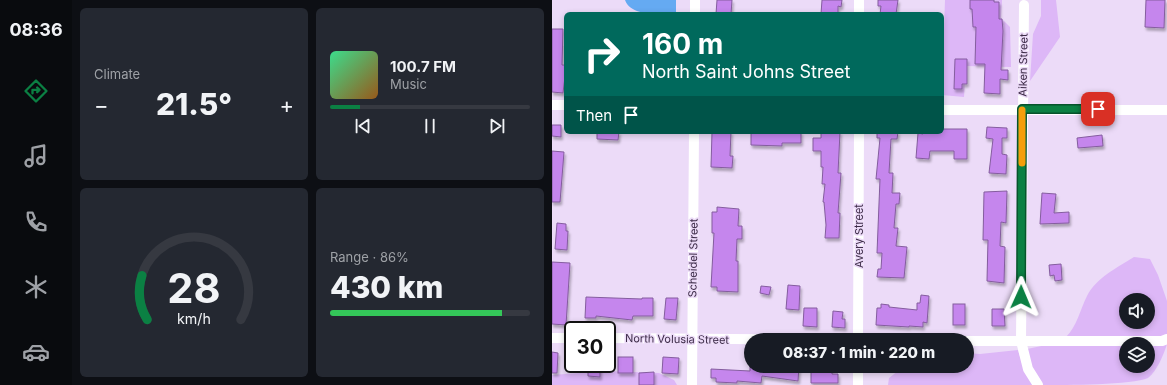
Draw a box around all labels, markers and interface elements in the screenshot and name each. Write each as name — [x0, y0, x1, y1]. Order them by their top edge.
text: 08:36 — [9, 19, 63, 40]
text: 160 m — [642, 27, 723, 61]
icon: right — [576, 28, 628, 80]
street label: Aiken Street — [1015, 33, 1031, 97]
text: 100.7 FM — [390, 57, 456, 76]
text: North Saint Johns Street — [642, 61, 850, 82]
text: Climate — [94, 66, 140, 82]
text: Music — [390, 76, 427, 92]
icon: directions — [22, 77, 50, 105]
text: 21.5° — [156, 86, 232, 122]
text: − — [94, 92, 109, 118]
text: + — [279, 92, 294, 118]
pin — [1081, 92, 1115, 126]
icon: arrive — [1087, 98, 1109, 120]
icon: arrive — [620, 104, 642, 126]
text: Then — [576, 106, 612, 125]
icon: previous — [352, 115, 374, 137]
icon: pause — [419, 115, 441, 137]
icon: next — [486, 115, 508, 137]
icon: music — [22, 142, 50, 170]
street label: Avery Street — [852, 204, 866, 268]
icon: phone — [22, 208, 50, 236]
street label: Scheidel Street — [685, 218, 701, 298]
text: Range · 86% — [330, 249, 409, 265]
text: 28 — [167, 263, 221, 313]
text: 430 km — [330, 269, 443, 305]
icon: climate — [22, 273, 50, 301]
position arrow — [1000, 276, 1042, 318]
map controls — [1119, 293, 1155, 373]
button: sound — [1119, 293, 1155, 329]
text: km/h — [177, 310, 211, 327]
speed limit sign: 30 — [564, 321, 616, 373]
street label: North Volusia Street — [625, 331, 729, 347]
button: layers — [1119, 337, 1155, 373]
icon: car — [22, 338, 50, 366]
text: 08:37 · 1 min · 220 m — [783, 343, 935, 362]

